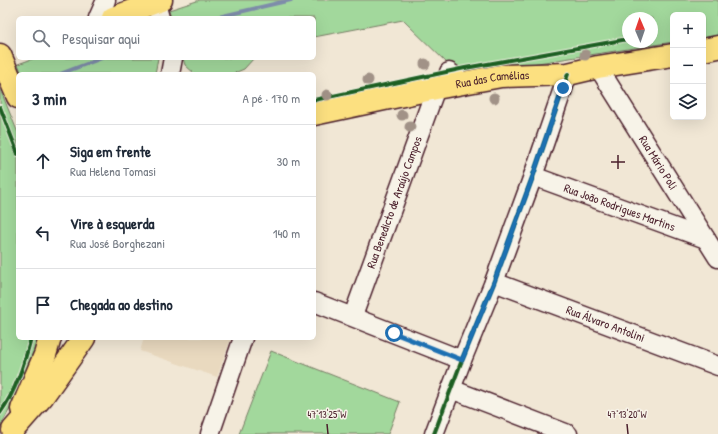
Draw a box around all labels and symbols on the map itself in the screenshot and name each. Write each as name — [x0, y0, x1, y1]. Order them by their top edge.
north arrow — [622, 12, 658, 48]
street label: Rua das Camélias — [454, 66, 530, 92]
route end — [554, 79, 572, 97]
street label: Rua Mário Poli — [635, 132, 682, 193]
street label: Rua Benedicto de Araújo Campos — [362, 133, 426, 271]
street label: Rua João Rodrigues Martins — [562, 179, 678, 235]
street label: Rua Álvaro Antolini — [564, 301, 647, 346]
route start — [385, 324, 403, 342]
text: 47°13'25"W — [308, 408, 347, 421]
text: 47°13'20"W — [607, 408, 647, 421]

